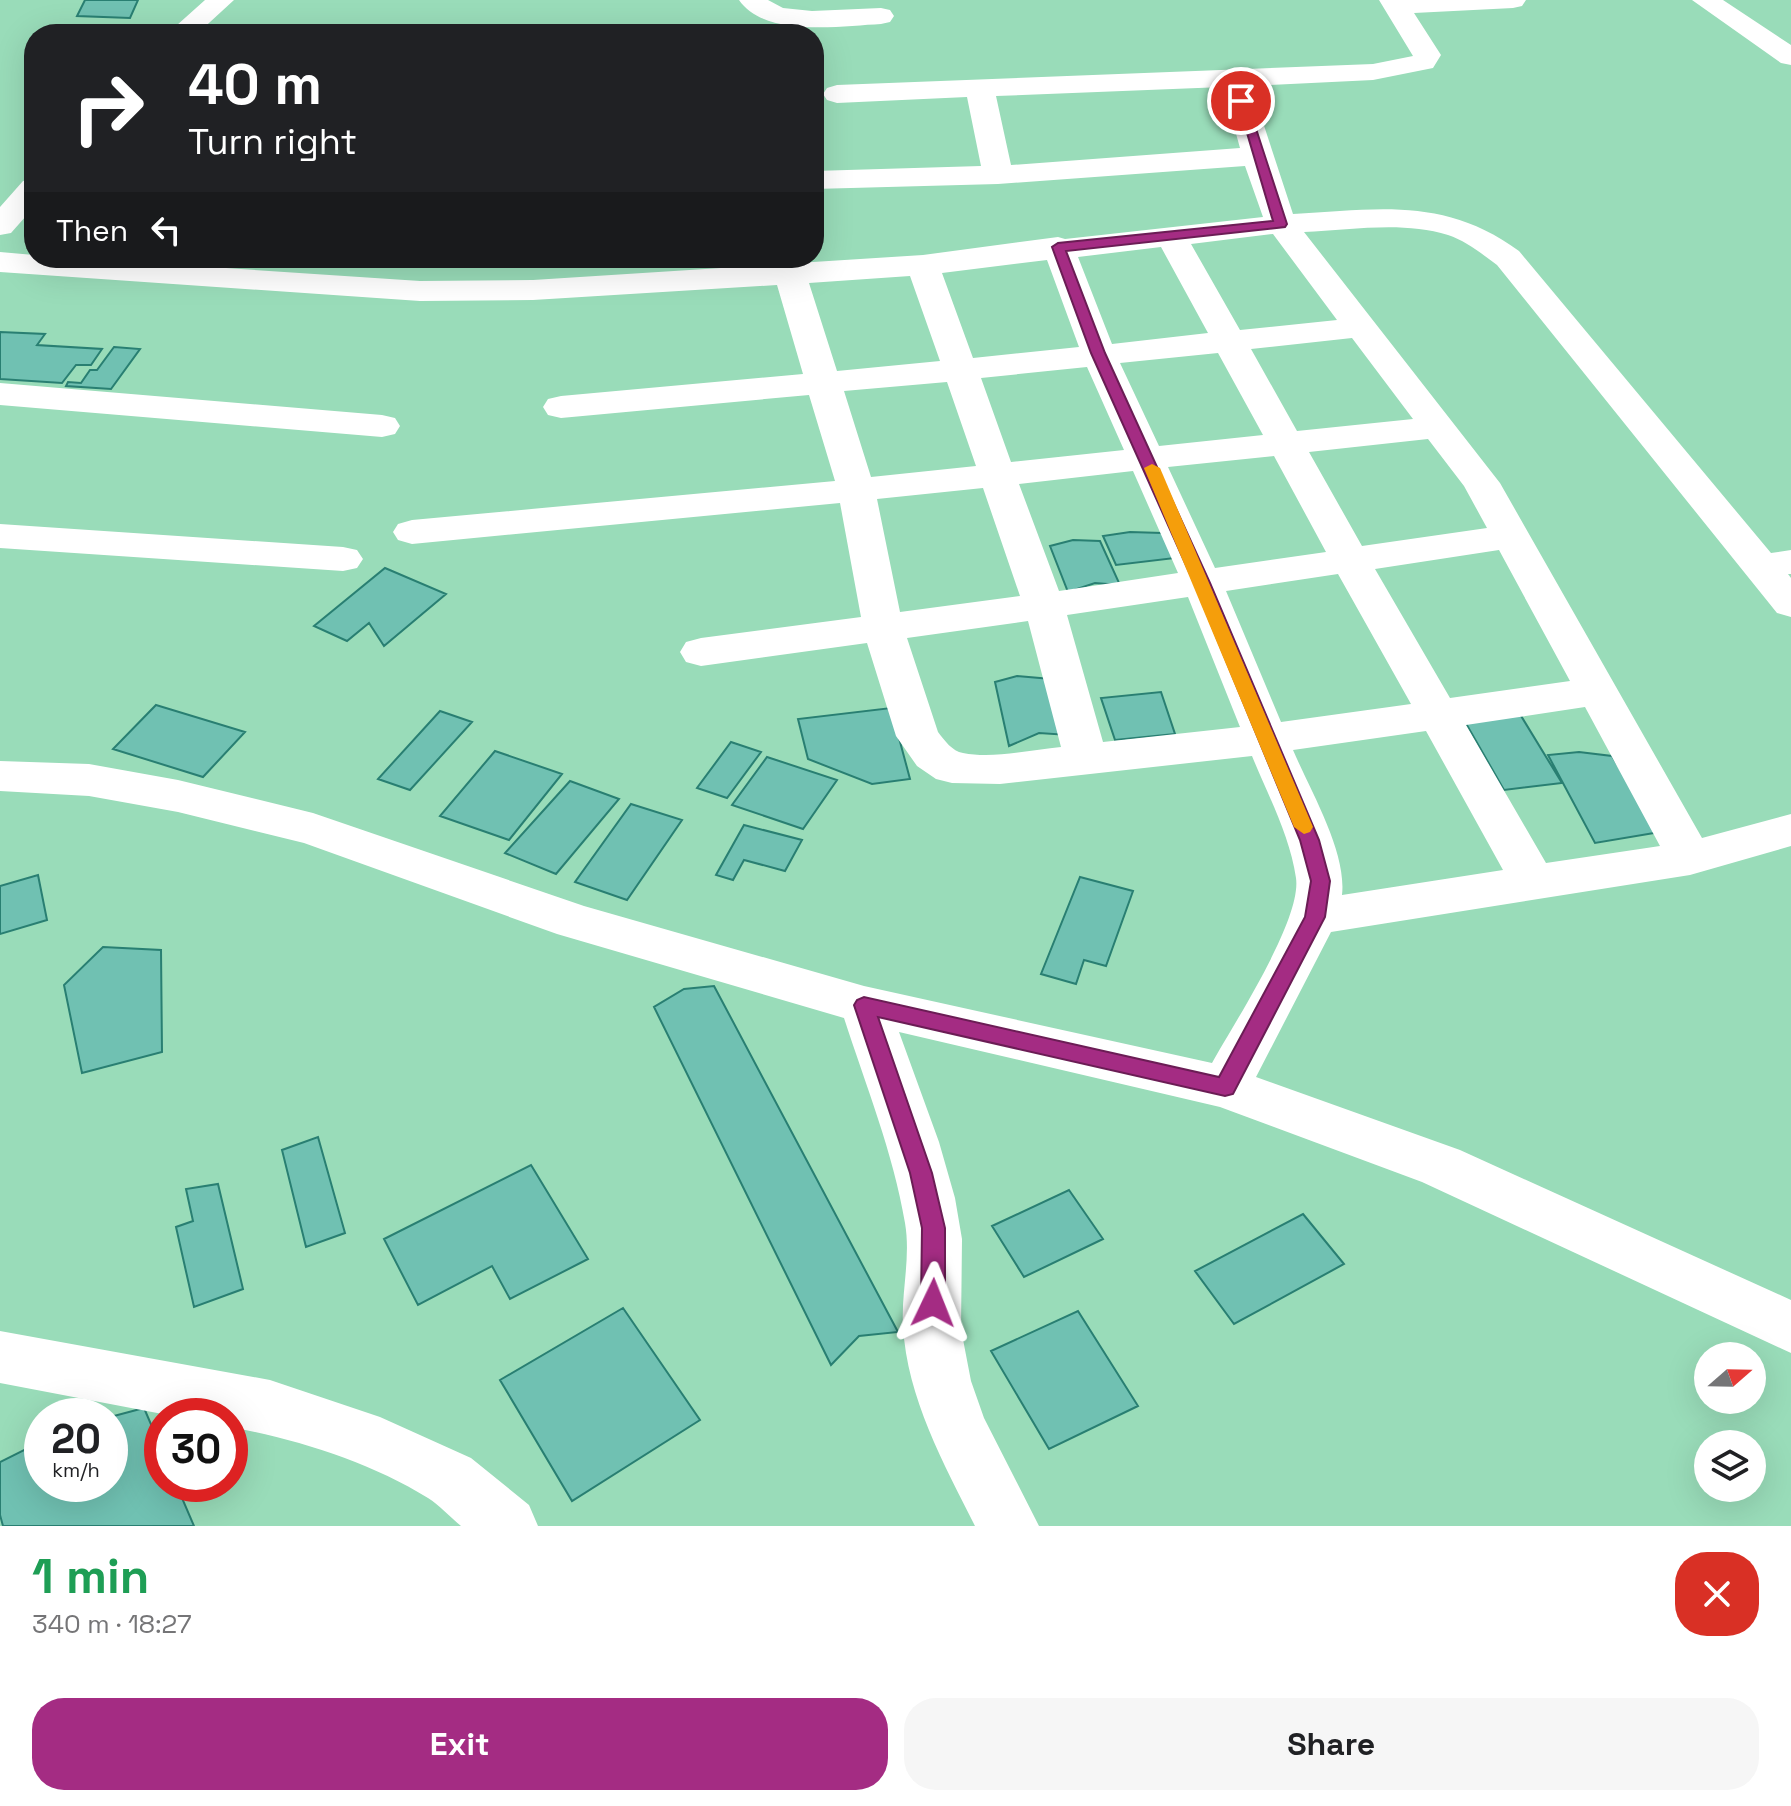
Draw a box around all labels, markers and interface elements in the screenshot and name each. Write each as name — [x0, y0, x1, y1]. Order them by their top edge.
text: 40 m — [188, 49, 322, 120]
icon: right — [56, 56, 160, 160]
pin — [1207, 67, 1275, 135]
icon: arrive — [1219, 79, 1263, 123]
text: Turn right — [188, 119, 357, 165]
icon: left — [144, 208, 188, 252]
text: Then — [56, 211, 128, 250]
position arrow — [891, 1261, 975, 1345]
north arrow — [1694, 1342, 1766, 1414]
map controls — [1694, 1342, 1766, 1502]
speed limit sign: 30 — [144, 1398, 248, 1502]
text: 20 — [51, 1414, 101, 1465]
button: layers — [1694, 1430, 1766, 1502]
text: km/h — [52, 1457, 100, 1483]
text: 1 min — [32, 1546, 149, 1607]
button: close — [1675, 1552, 1759, 1636]
text: 340 m · 18:27 — [32, 1607, 192, 1641]
button: Exit — [32, 1698, 888, 1790]
button: Share — [904, 1698, 1759, 1790]

